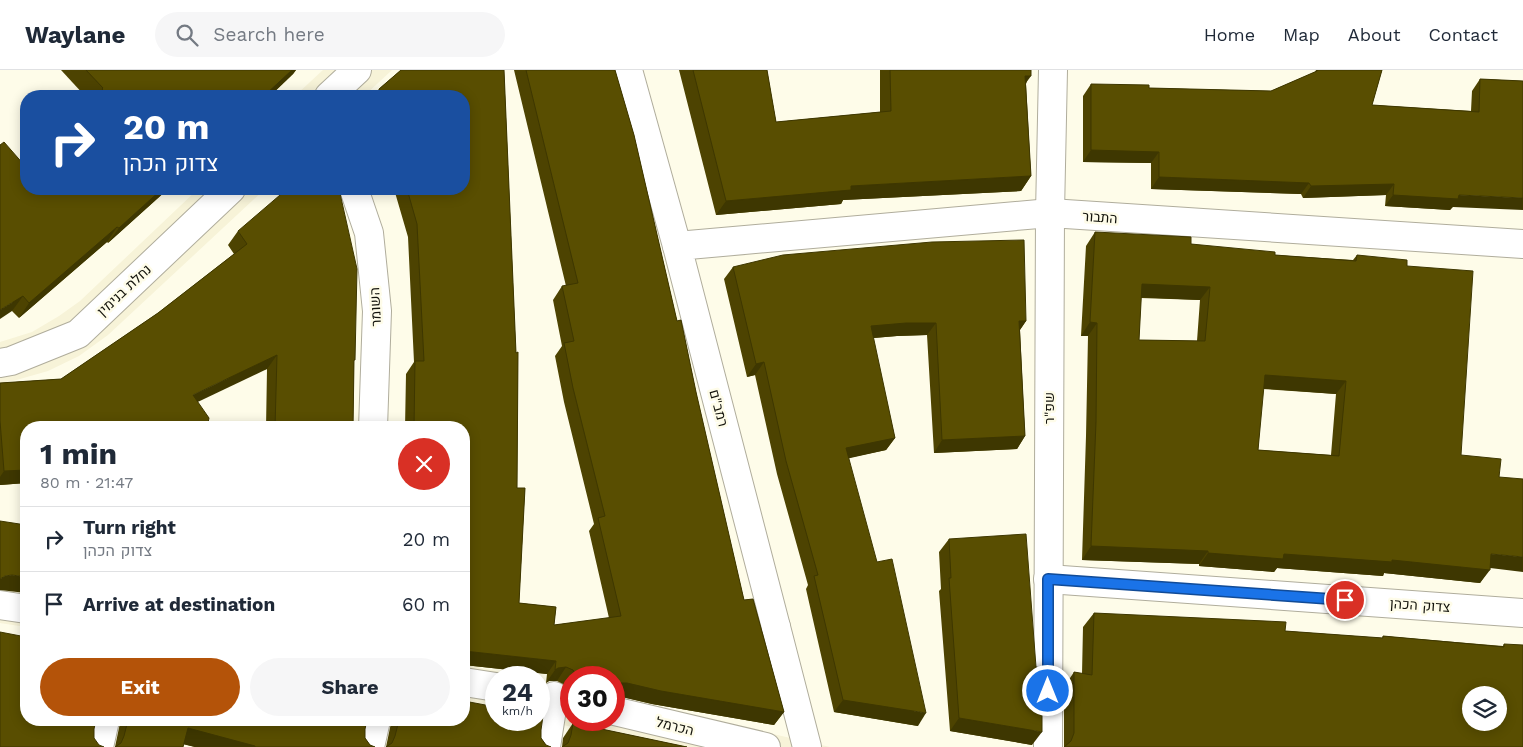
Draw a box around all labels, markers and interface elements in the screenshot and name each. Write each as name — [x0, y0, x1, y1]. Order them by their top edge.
search box — [155, 12, 505, 57]
text: Waylane — [25, 21, 125, 49]
icon: search — [173, 21, 201, 49]
text: Search here — [213, 23, 325, 46]
text: Home — [1204, 24, 1255, 45]
text: Map — [1283, 24, 1320, 45]
text: About — [1348, 24, 1400, 45]
text: Contact — [1428, 24, 1498, 45]
text: 20 m — [123, 106, 209, 148]
icon: right — [40, 110, 105, 175]
text: צדוק הכהן — [123, 151, 218, 176]
street label: התבור — [1082, 208, 1118, 226]
street label: נחלת בנימין — [94, 261, 154, 319]
street label: השומר — [366, 287, 384, 327]
street label: רמב"ם — [706, 388, 732, 428]
street label: שפ"ר — [1041, 392, 1057, 424]
text: 1 min — [40, 436, 117, 471]
button: close — [398, 438, 450, 490]
text: 80 m · 21:47 — [40, 473, 133, 492]
text: Turn right — [83, 516, 176, 539]
icon: right — [40, 525, 68, 553]
text: 20 m — [403, 528, 450, 551]
text: צדוק הכהן — [83, 541, 152, 560]
pin — [1324, 579, 1366, 621]
icon: arrive — [1331, 586, 1359, 614]
icon: arrive — [40, 590, 68, 618]
text: Arrive at destination — [83, 593, 275, 616]
text: 60 m — [402, 593, 450, 616]
street label: צדוק הכהן — [1389, 595, 1451, 615]
button: Exit — [40, 658, 240, 716]
button: Share — [250, 658, 450, 716]
position arrow — [1021, 664, 1073, 716]
speed limit sign: 30 — [560, 666, 625, 731]
text: 24 — [502, 678, 533, 707]
map controls — [1462, 686, 1507, 731]
button: layers — [1462, 686, 1507, 731]
text: km/h — [502, 704, 533, 718]
street label: הכרמל — [654, 714, 696, 738]

